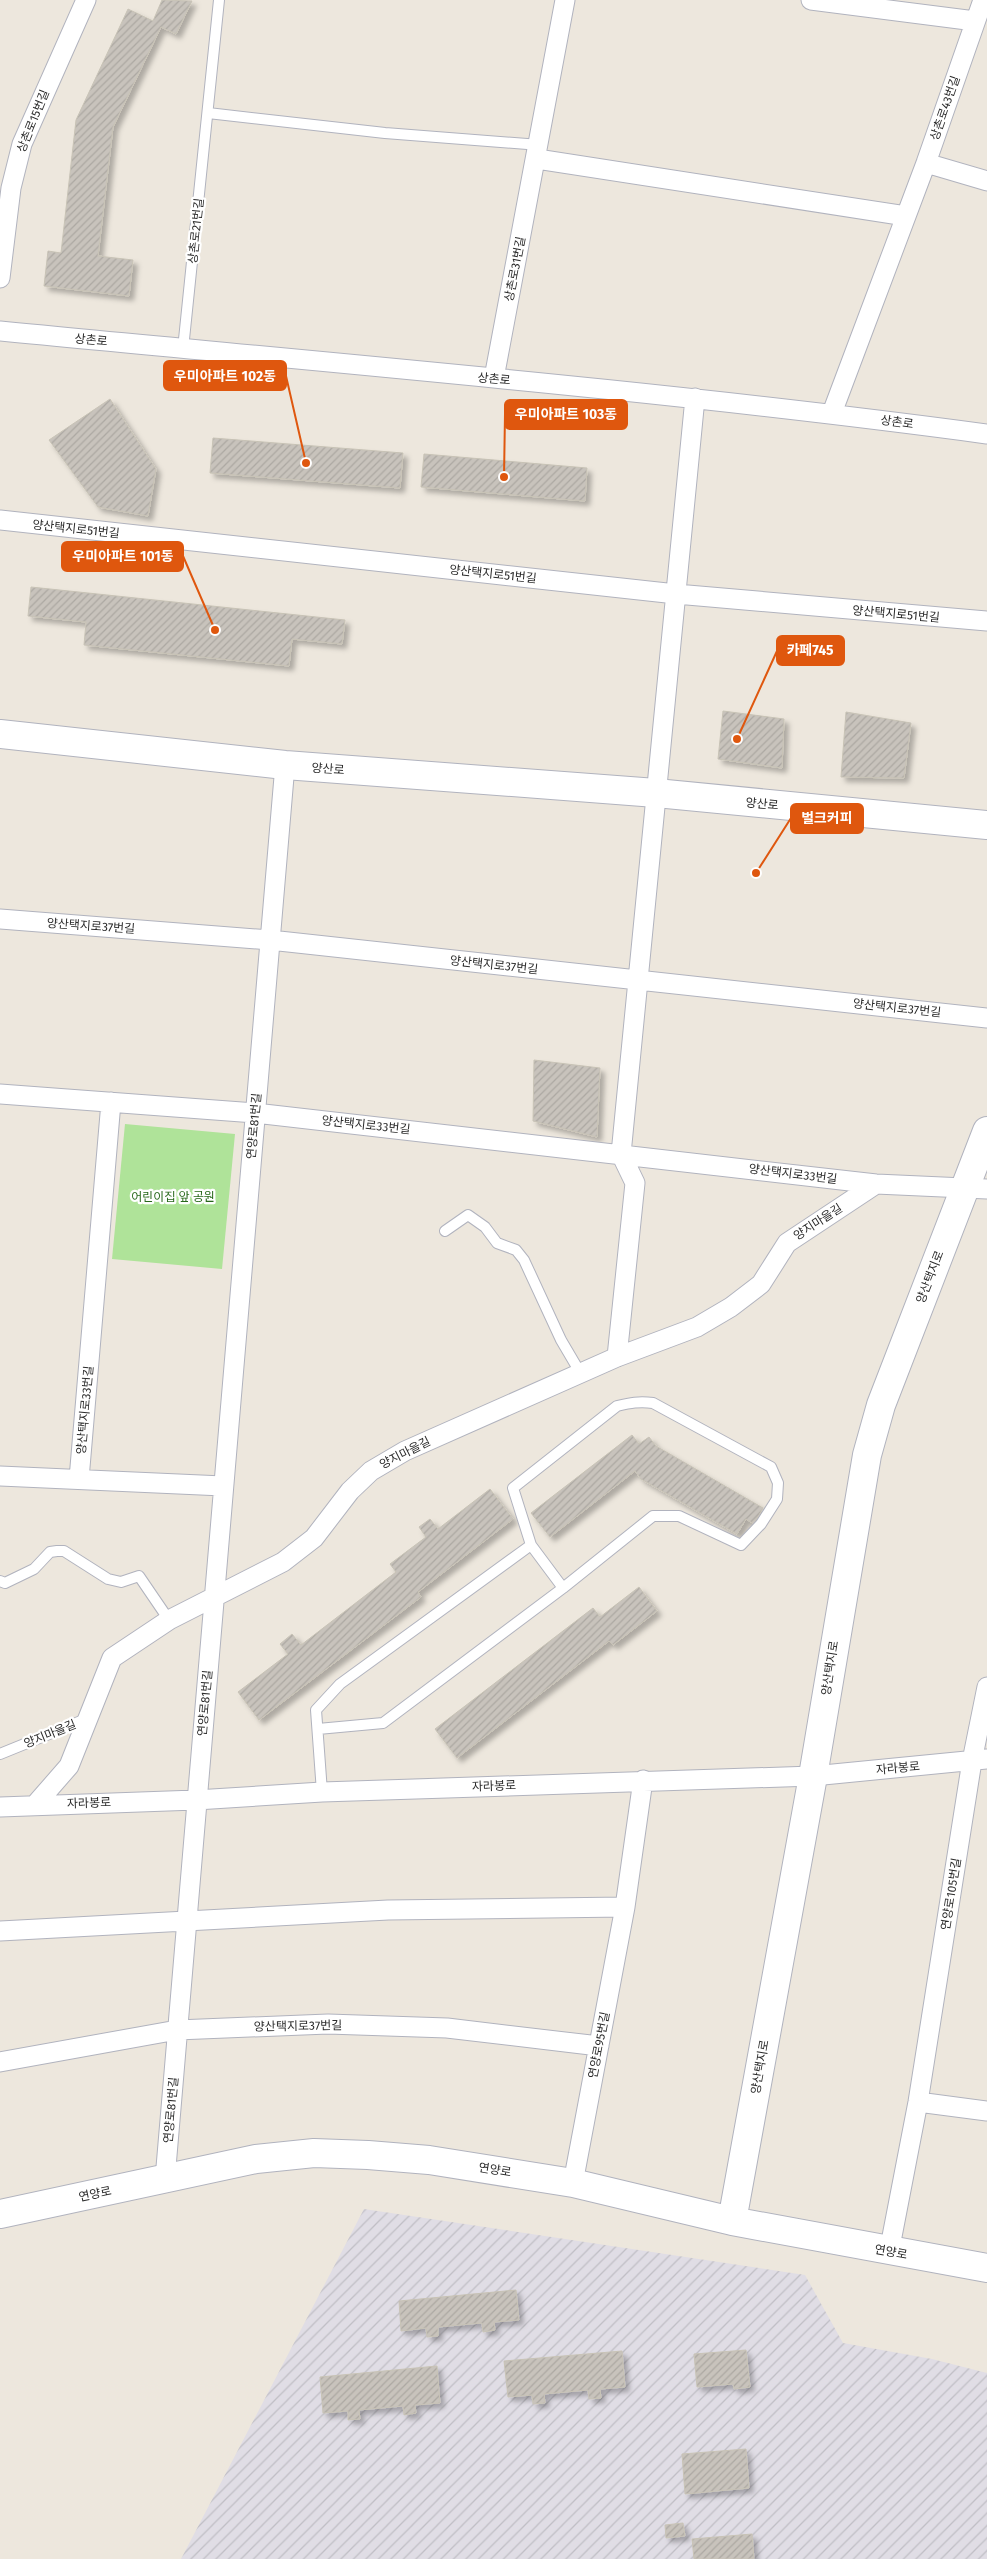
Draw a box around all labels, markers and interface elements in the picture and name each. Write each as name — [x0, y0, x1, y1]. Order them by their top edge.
street label: 상촌로43번길 — [927, 74, 963, 142]
street label: 상촌로15번길 — [14, 88, 52, 154]
street label: 상촌로21번길 — [186, 197, 206, 265]
street label: 상촌로31번길 — [502, 235, 528, 303]
street label: 상촌로 — [74, 332, 108, 348]
callout: 우미아파트 102동 — [164, 361, 286, 390]
text: 우미아파트 102동 — [174, 368, 276, 385]
street label: 상촌로 — [477, 371, 511, 387]
callout: 우미아파트 103동 — [505, 400, 627, 429]
text: 우미아파트 103동 — [515, 406, 617, 423]
street label: 상촌로 — [880, 413, 914, 431]
street label: 양산택지로51번길 — [32, 517, 120, 541]
callout: 우미아파트 101동 — [62, 542, 183, 571]
text: 우미아파트 101동 — [72, 548, 174, 565]
street label: 양산택지로51번길 — [449, 562, 537, 586]
street label: 양산택지로51번길 — [852, 603, 940, 625]
callout: 카페745 — [777, 636, 844, 665]
text: 카페745 — [786, 642, 834, 659]
street label: 양산로 — [311, 761, 345, 777]
street label: 양산로 — [745, 796, 779, 812]
callout: 벌크커피 — [791, 804, 863, 833]
text: 벌크커피 — [801, 810, 853, 827]
street label: 양산택지로37번길 — [46, 916, 136, 936]
street label: 양산택지로37번길 — [449, 953, 539, 977]
street label: 양산택지로37번길 — [852, 996, 942, 1020]
street label: 연양로81번길 — [244, 1092, 264, 1160]
street label: 양산택지로33번길 — [321, 1113, 411, 1137]
street label: 양산택지로33번길 — [748, 1162, 838, 1186]
park label: 어린이집 앞 공원 — [131, 1190, 215, 1204]
street label: 양지마을길 — [791, 1201, 845, 1243]
street label: 양산택지로 — [914, 1249, 946, 1305]
street label: 양산택지로33번길 — [74, 1365, 96, 1455]
street label: 양지마을길 — [377, 1434, 433, 1472]
street label: 양산택지로 — [819, 1640, 841, 1696]
street label: 연양로81번길 — [195, 1669, 215, 1737]
street label: 양지마을길 — [22, 1717, 78, 1751]
street label: 자라봉로 — [875, 1759, 921, 1777]
street label: 자라봉로 — [472, 1778, 516, 1794]
street label: 자라봉로 — [67, 1795, 111, 1811]
street label: 연양로105번길 — [938, 1857, 964, 1931]
street label: 연양로95번길 — [586, 2011, 612, 2079]
street label: 양산택지로37번길 — [254, 2018, 342, 2034]
street label: 양산택지로 — [748, 2039, 772, 2095]
street label: 연양로81번길 — [161, 2076, 181, 2144]
street label: 연양로 — [478, 2160, 512, 2180]
street label: 연양로 — [77, 2184, 113, 2204]
street label: 연양로 — [873, 2242, 909, 2262]

